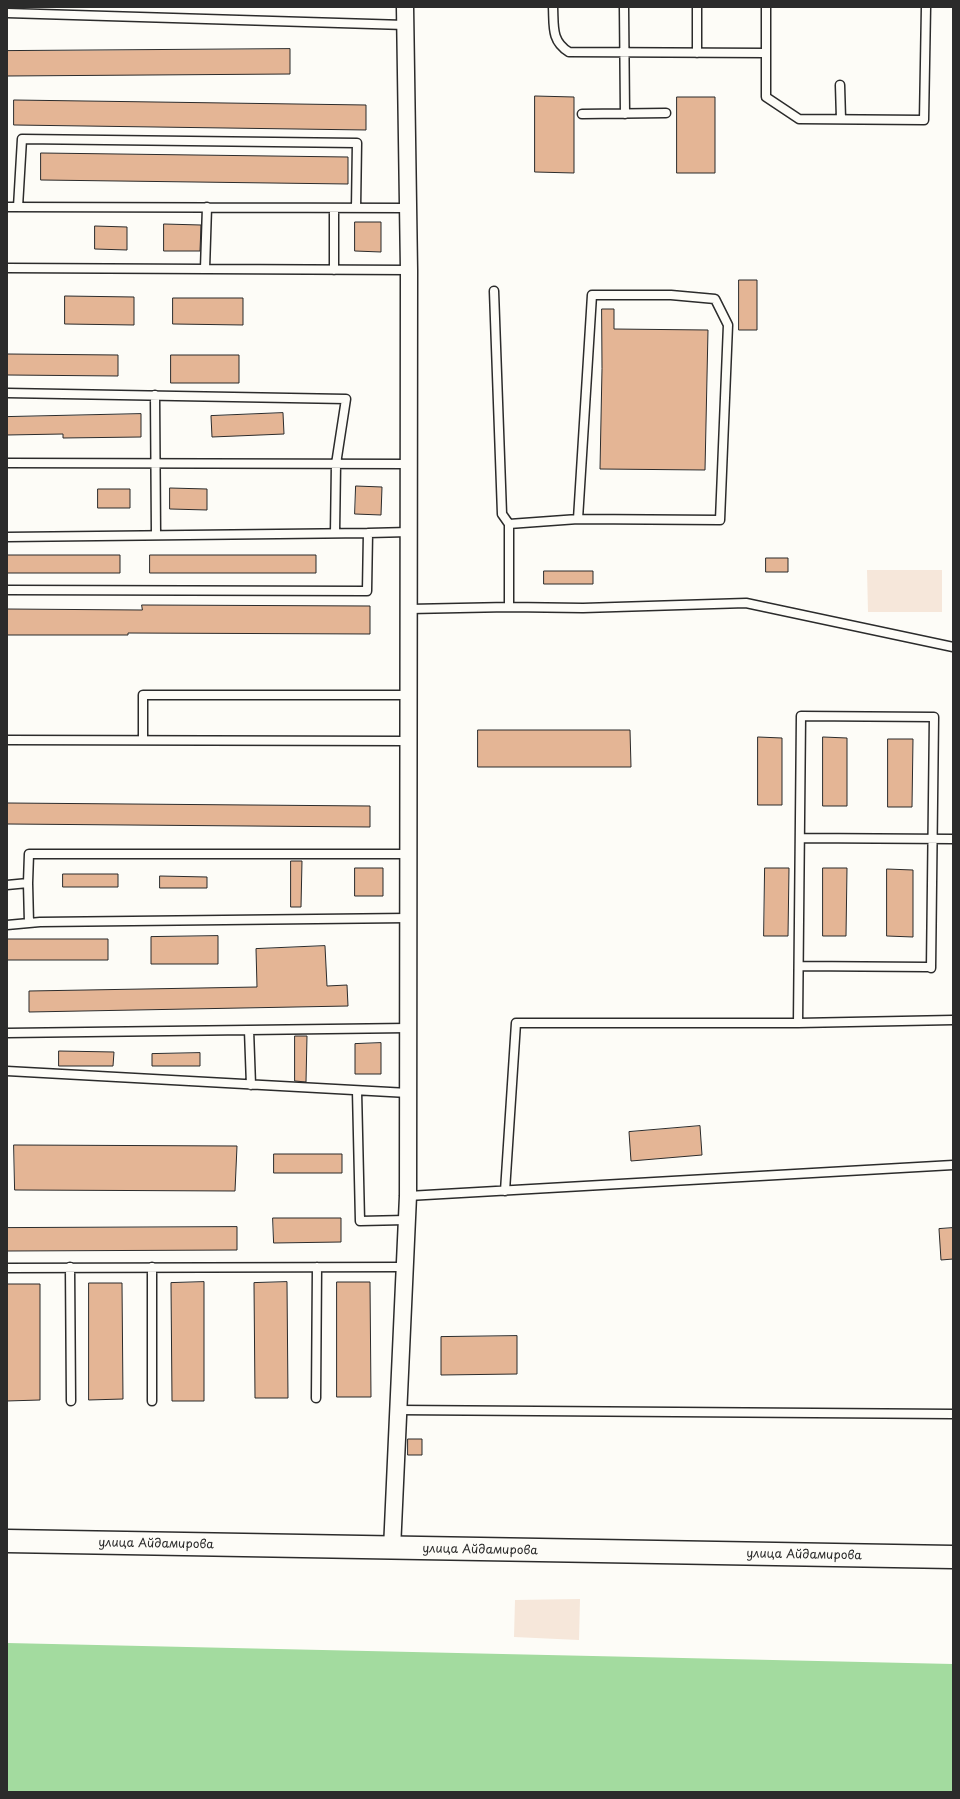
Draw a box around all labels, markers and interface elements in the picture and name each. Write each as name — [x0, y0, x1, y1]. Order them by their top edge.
street label: улица Айдамирова — [98, 1536, 214, 1552]
street label: улица Айдамирова — [422, 1542, 538, 1558]
street label: улица Айдамирова — [746, 1547, 862, 1563]

